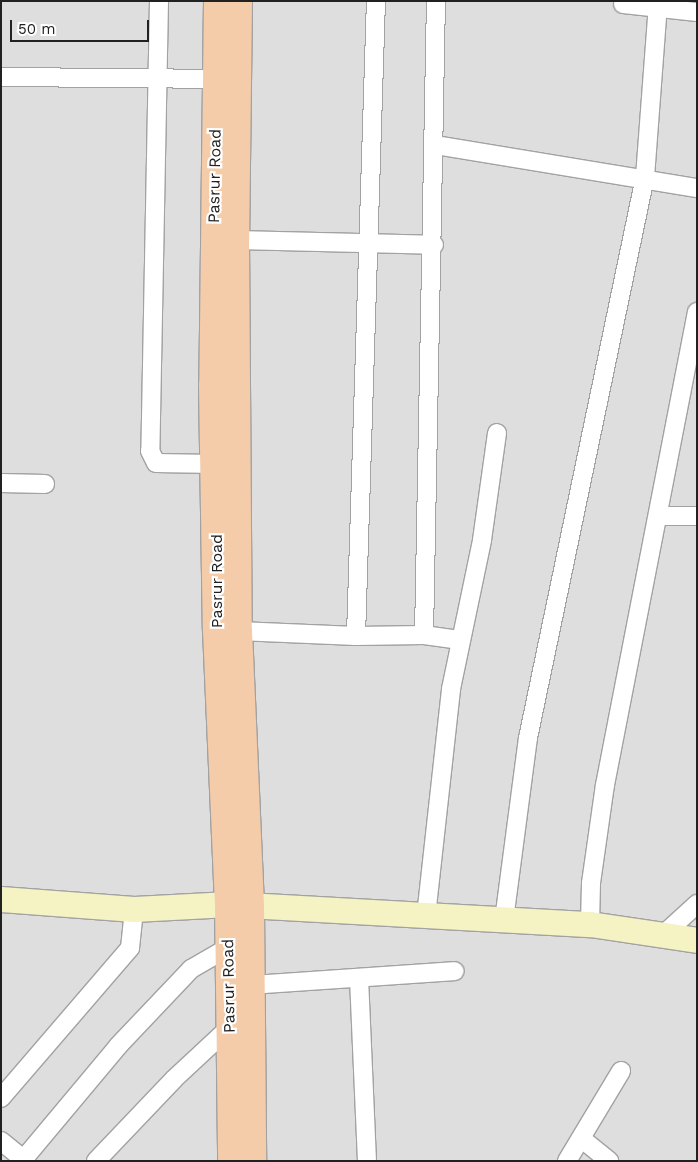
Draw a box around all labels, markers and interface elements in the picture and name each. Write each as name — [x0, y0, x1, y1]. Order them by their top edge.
scale bar — [12, 10, 151, 42]
text: 50 m — [18, 20, 55, 38]
street label: Pasrur Road — [205, 128, 225, 224]
street label: Pasrur Road — [207, 534, 227, 628]
street label: Pasrur Road — [219, 938, 239, 1034]

